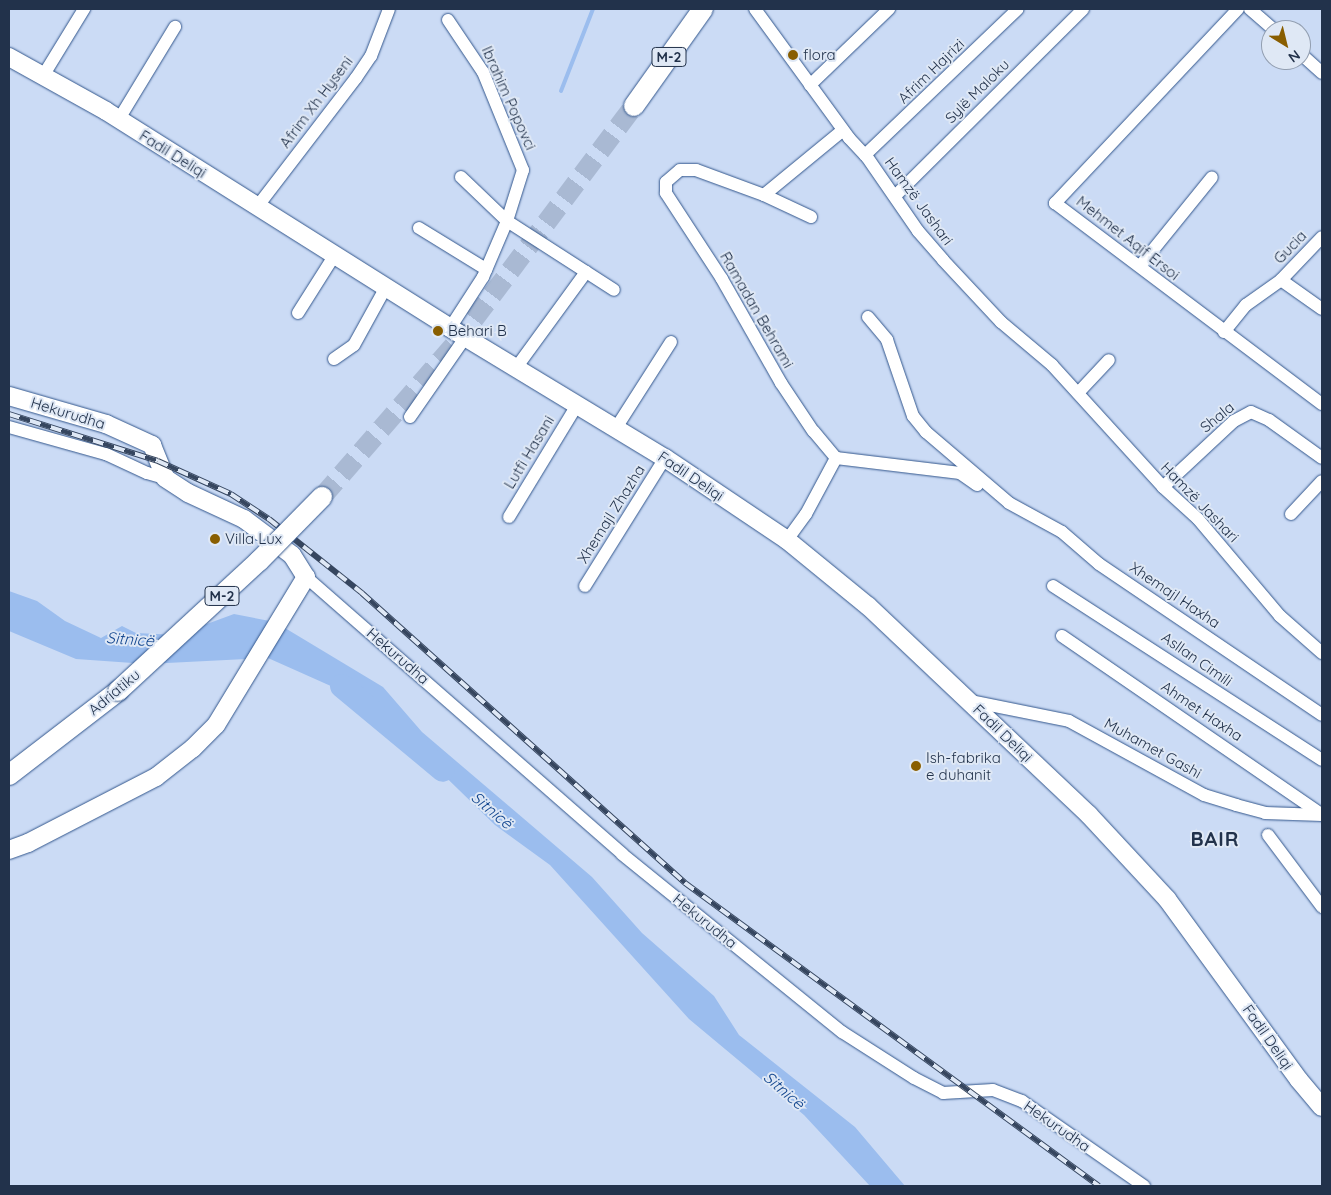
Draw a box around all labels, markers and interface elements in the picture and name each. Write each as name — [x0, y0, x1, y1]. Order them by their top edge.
north arrow — [1261, 20, 1311, 70]
street label: Afrim Hajrizi — [894, 35, 968, 107]
street label: Ibrahim Popovci — [478, 43, 540, 153]
road number: M-2 — [652, 46, 686, 68]
place label: flora — [803, 46, 836, 64]
text: N — [1285, 46, 1304, 67]
marker: flora — [787, 49, 799, 61]
street label: Afrim Xh Hyseni — [276, 53, 356, 151]
street label: Sylë Maloku — [941, 55, 1013, 127]
street label: Fadil Deliqi — [136, 126, 210, 182]
street label: Hamzë Jashari — [881, 153, 957, 249]
street label: Mehmet Aqif Ersoi — [1073, 192, 1183, 284]
street label: Gucia — [1270, 227, 1310, 267]
street label: Ramadan Behrami — [716, 249, 798, 371]
place label: Behari B — [448, 322, 507, 340]
marker: Behari B — [432, 325, 444, 337]
street label: Hekurudha — [29, 393, 107, 433]
street label: Shala — [1196, 398, 1238, 436]
street label: Lutfi Hasani — [500, 412, 558, 492]
street label: Fadil Deliqi — [655, 447, 727, 505]
street label: Hamzë Jashari — [1157, 458, 1243, 546]
street label: Xhemajl Zhazha — [574, 462, 648, 566]
place label: Villa Lux — [225, 530, 282, 548]
marker: Villa Lux — [209, 533, 221, 545]
street label: Xhemajl Haxha — [1126, 558, 1224, 632]
road number: M-2 — [204, 584, 240, 608]
street label: Hekurudha — [363, 624, 433, 688]
water label: Sitnicë — [105, 628, 155, 650]
street label: Asllan Cimili — [1158, 628, 1236, 690]
street label: Adriatiku — [85, 665, 143, 719]
street label: Ahmet Haxha — [1158, 677, 1246, 745]
street label: Fadil Deliqi — [970, 700, 1036, 766]
street label: Muhamet Gashi — [1101, 714, 1205, 782]
place label: Ish-fabrika e duhanit — [926, 748, 1001, 783]
marker: Ish-fabrika e duhanit — [910, 760, 922, 772]
water label: Sitnicë — [468, 787, 516, 833]
district label: BAIR — [1190, 826, 1240, 850]
street label: Hekurudha — [670, 890, 740, 952]
street label: Fadil Deliqi — [1239, 1001, 1297, 1073]
water label: Sitnicë — [760, 1067, 808, 1113]
street label: Hekurudha — [1020, 1097, 1094, 1155]

